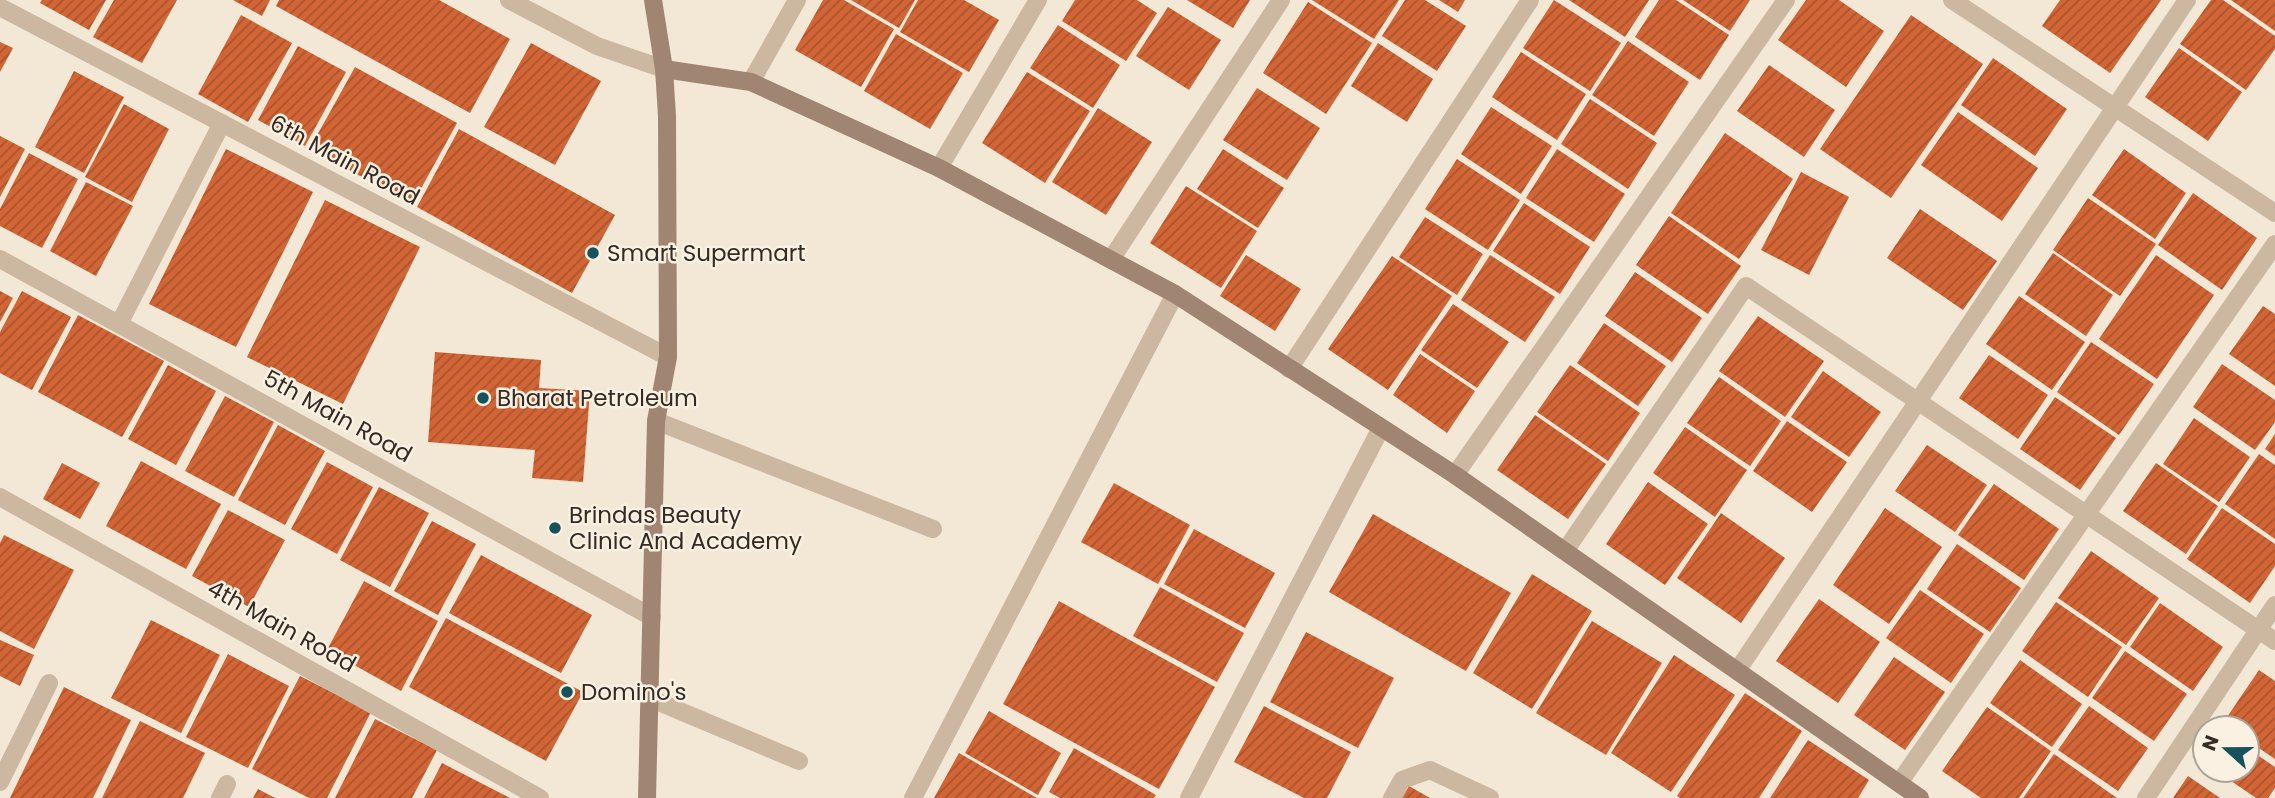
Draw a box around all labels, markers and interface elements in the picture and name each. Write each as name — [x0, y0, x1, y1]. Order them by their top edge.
street label: 6th Main Road — [264, 107, 426, 213]
place label: Smart Supermart — [607, 237, 806, 269]
marker: Smart Supermart — [585, 245, 601, 261]
street label: 5th Main Road — [258, 362, 418, 470]
place label: Bharat Petroleum — [497, 382, 698, 414]
marker: Bharat Petroleum — [475, 390, 491, 406]
place label: Brindas Beauty Clinic And Academy — [569, 499, 802, 557]
marker: Brindas Beauty Clinic And Academy — [547, 520, 563, 536]
street label: 4th Main Road — [202, 572, 362, 680]
place label: Domino's — [581, 676, 686, 708]
marker: Domino's — [559, 684, 575, 700]
north arrow — [2191, 714, 2261, 784]
text: N — [2195, 732, 2226, 755]

